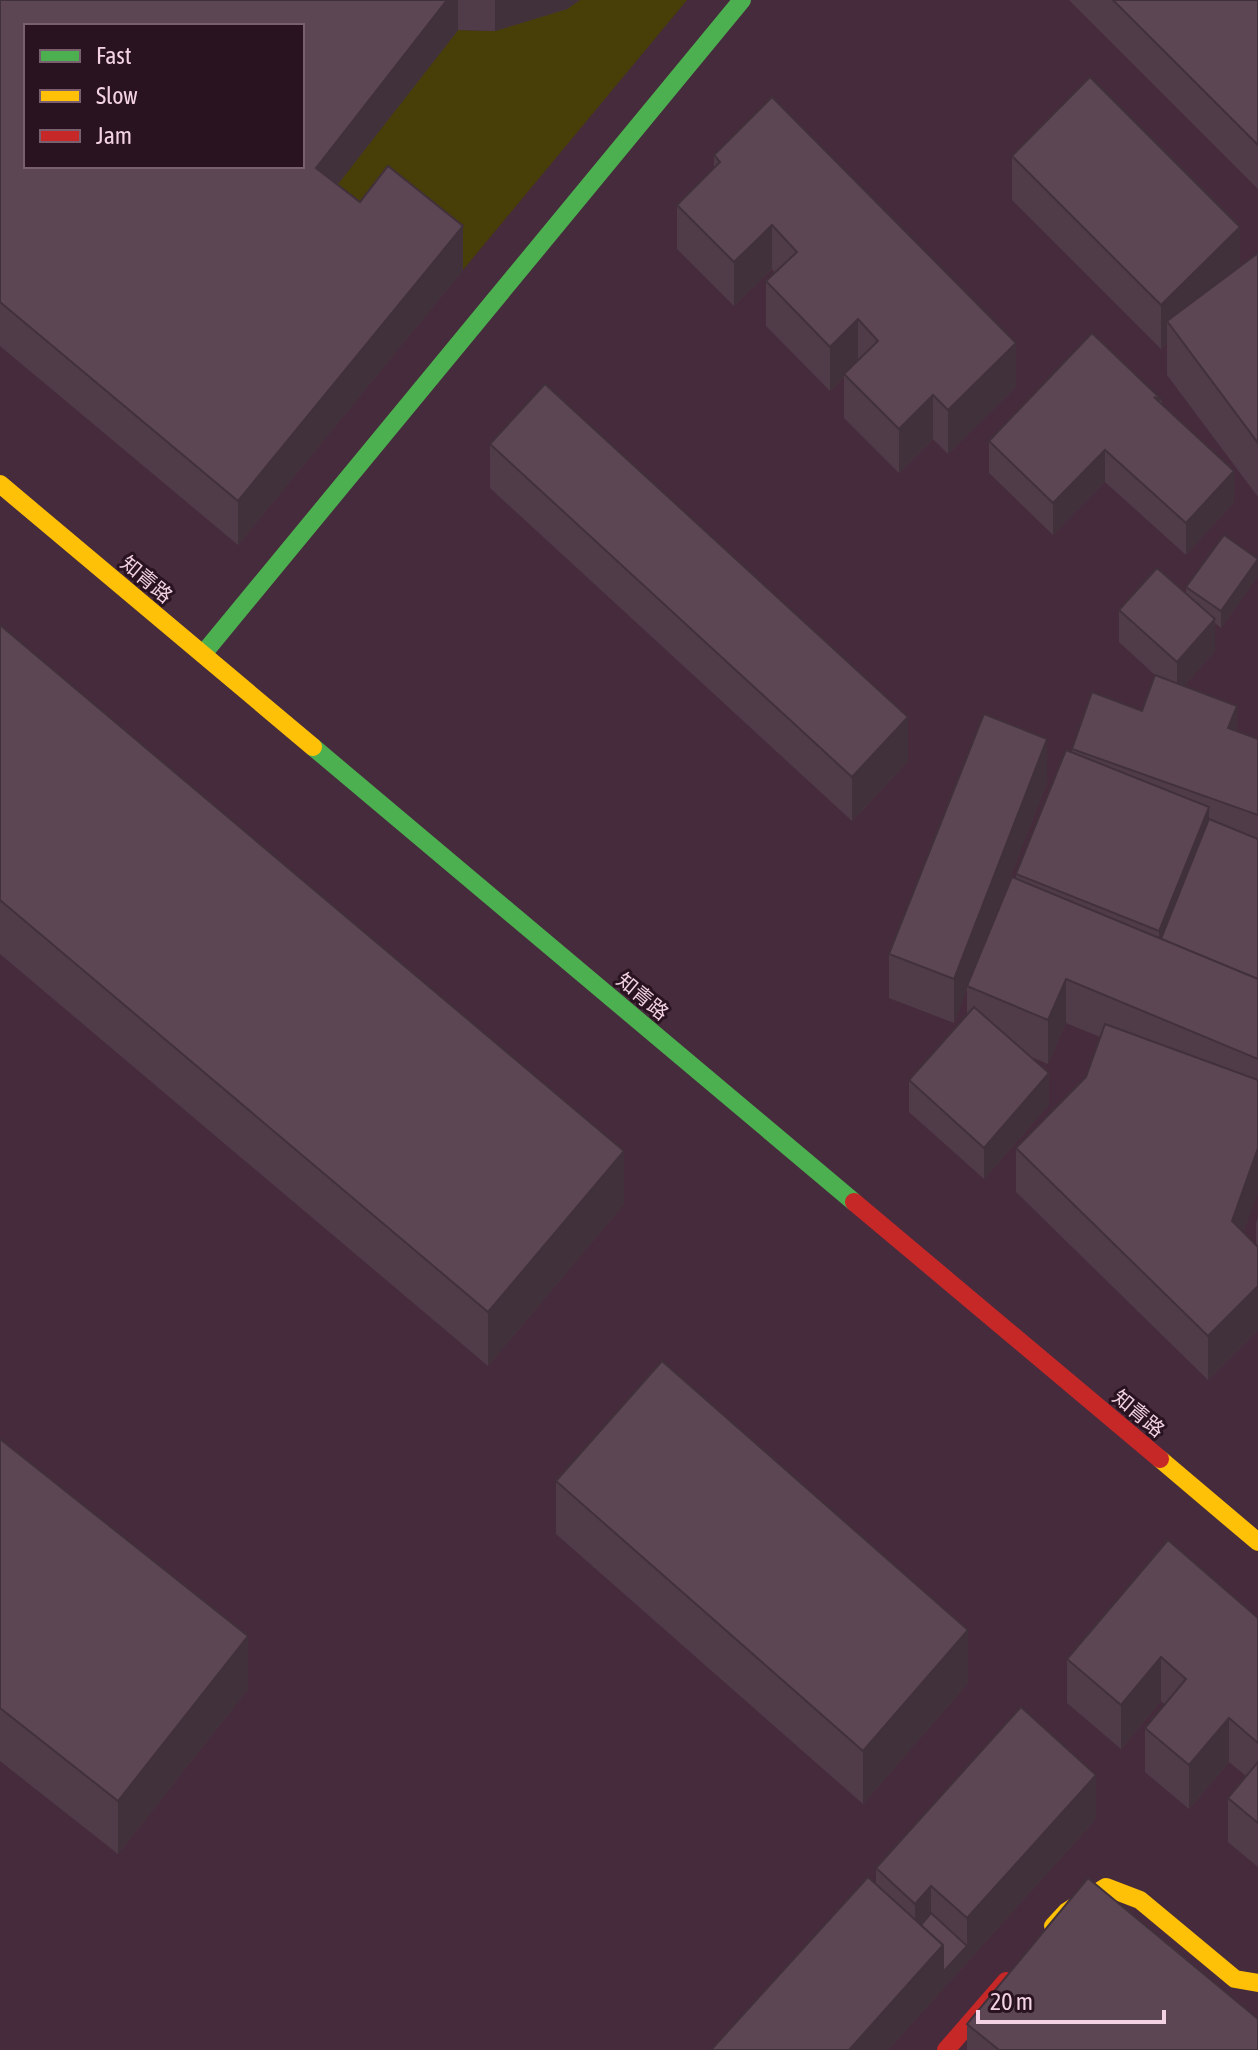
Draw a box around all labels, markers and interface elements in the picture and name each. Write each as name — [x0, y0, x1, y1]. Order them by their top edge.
legend — [24, 24, 304, 168]
text: Fast — [96, 42, 132, 69]
text: Slow — [96, 82, 138, 109]
text: Jam — [96, 122, 132, 149]
street label: 知青路 — [117, 551, 177, 607]
street label: 知青路 — [613, 968, 673, 1024]
street label: 知青路 — [1109, 1385, 1169, 1441]
scale bar — [978, 1974, 1164, 2024]
text: 20 m — [990, 1988, 1033, 2015]

